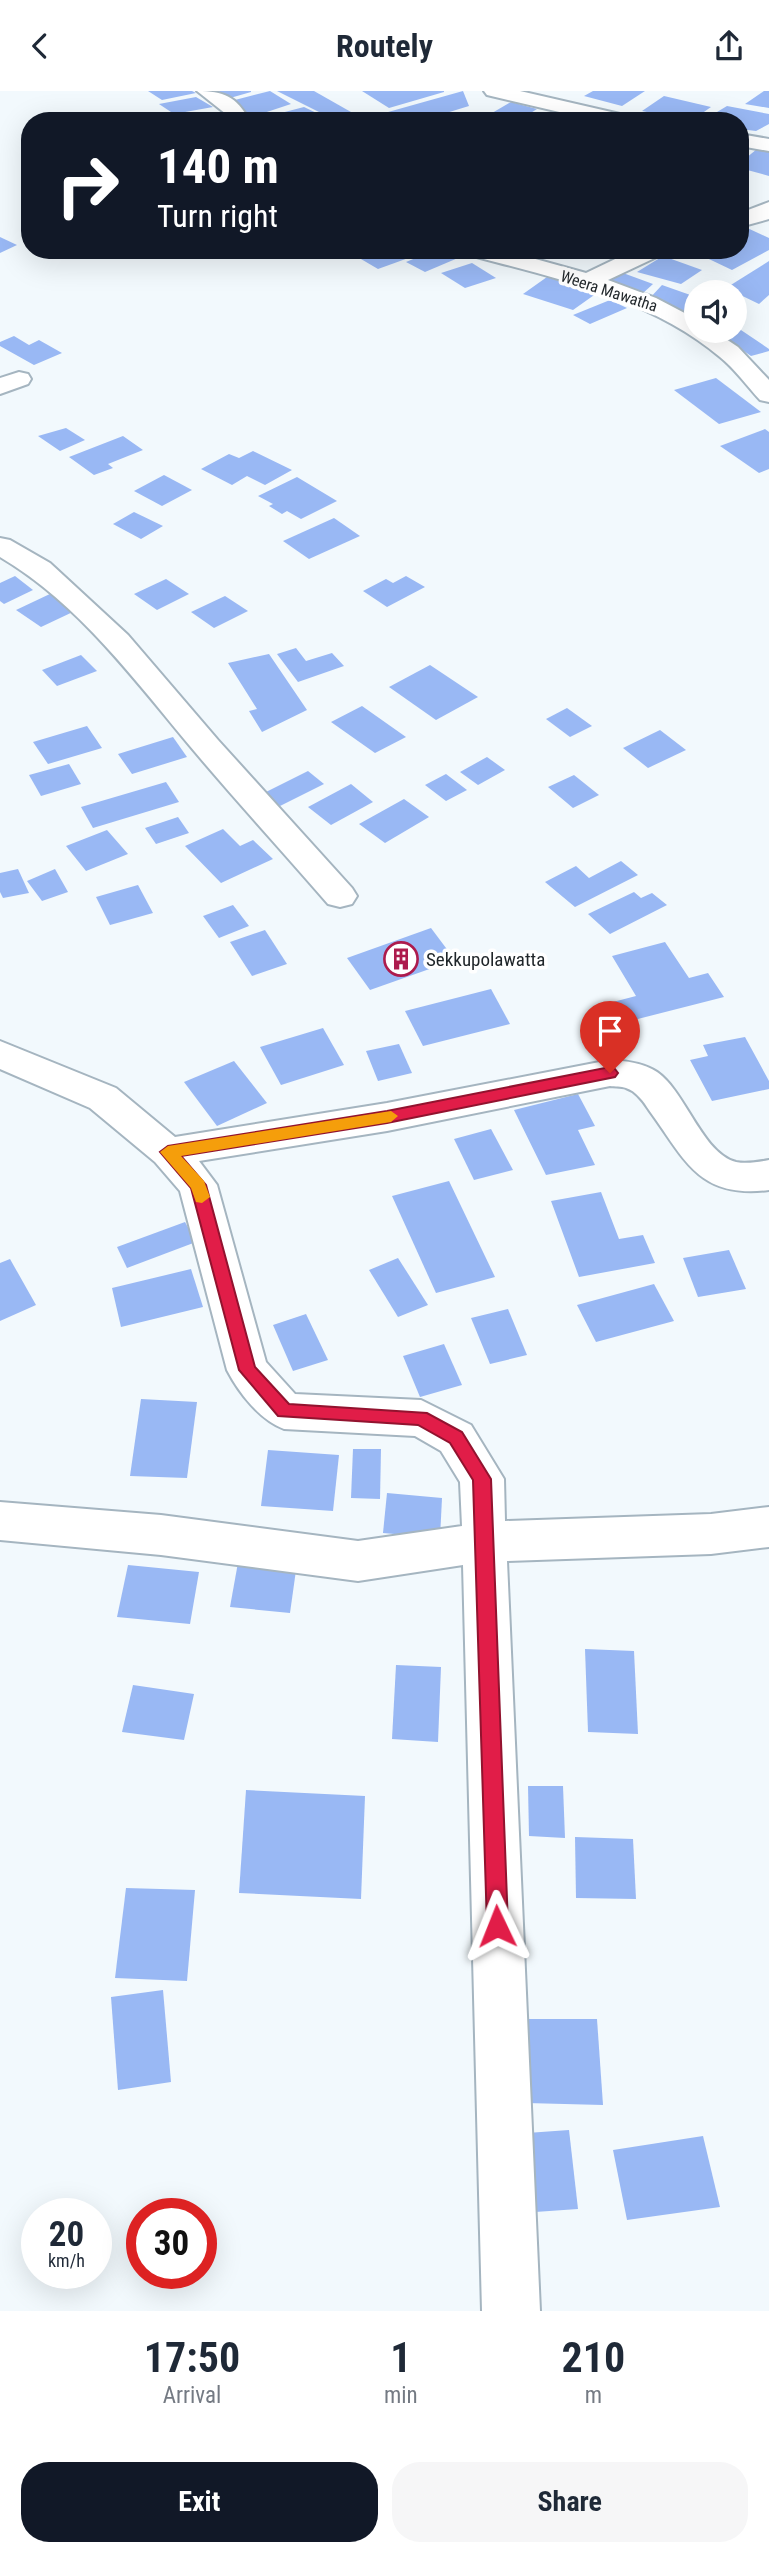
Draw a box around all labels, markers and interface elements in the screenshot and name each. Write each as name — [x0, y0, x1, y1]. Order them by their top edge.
icon: back — [21, 27, 59, 65]
text: Routely — [336, 27, 433, 65]
icon: share — [710, 27, 748, 65]
text: 140 m — [157, 138, 279, 195]
icon: right — [42, 140, 133, 231]
text: Turn right — [157, 197, 278, 235]
street label: Weera Mawatha — [558, 266, 660, 316]
map controls — [684, 280, 747, 343]
button: sound — [684, 280, 747, 343]
building icon: Sekkupolawatta — [382, 940, 420, 978]
place label: Sekkupolawatta — [426, 948, 545, 971]
pin — [580, 1001, 640, 1073]
icon: arrive — [591, 1012, 629, 1050]
position arrow — [460, 1889, 534, 1963]
speed limit sign: 30 — [126, 2198, 217, 2289]
text: 20 — [49, 2214, 84, 2255]
text: km/h — [48, 2250, 85, 2271]
text: 17:50 — [144, 2333, 240, 2382]
text: 1 — [390, 2333, 411, 2382]
text: 210 — [561, 2333, 625, 2382]
text: Arrival — [163, 2382, 221, 2409]
text: min — [384, 2382, 418, 2409]
text: m — [585, 2382, 602, 2409]
button: Exit — [21, 2462, 378, 2542]
button: Share — [392, 2462, 748, 2542]

